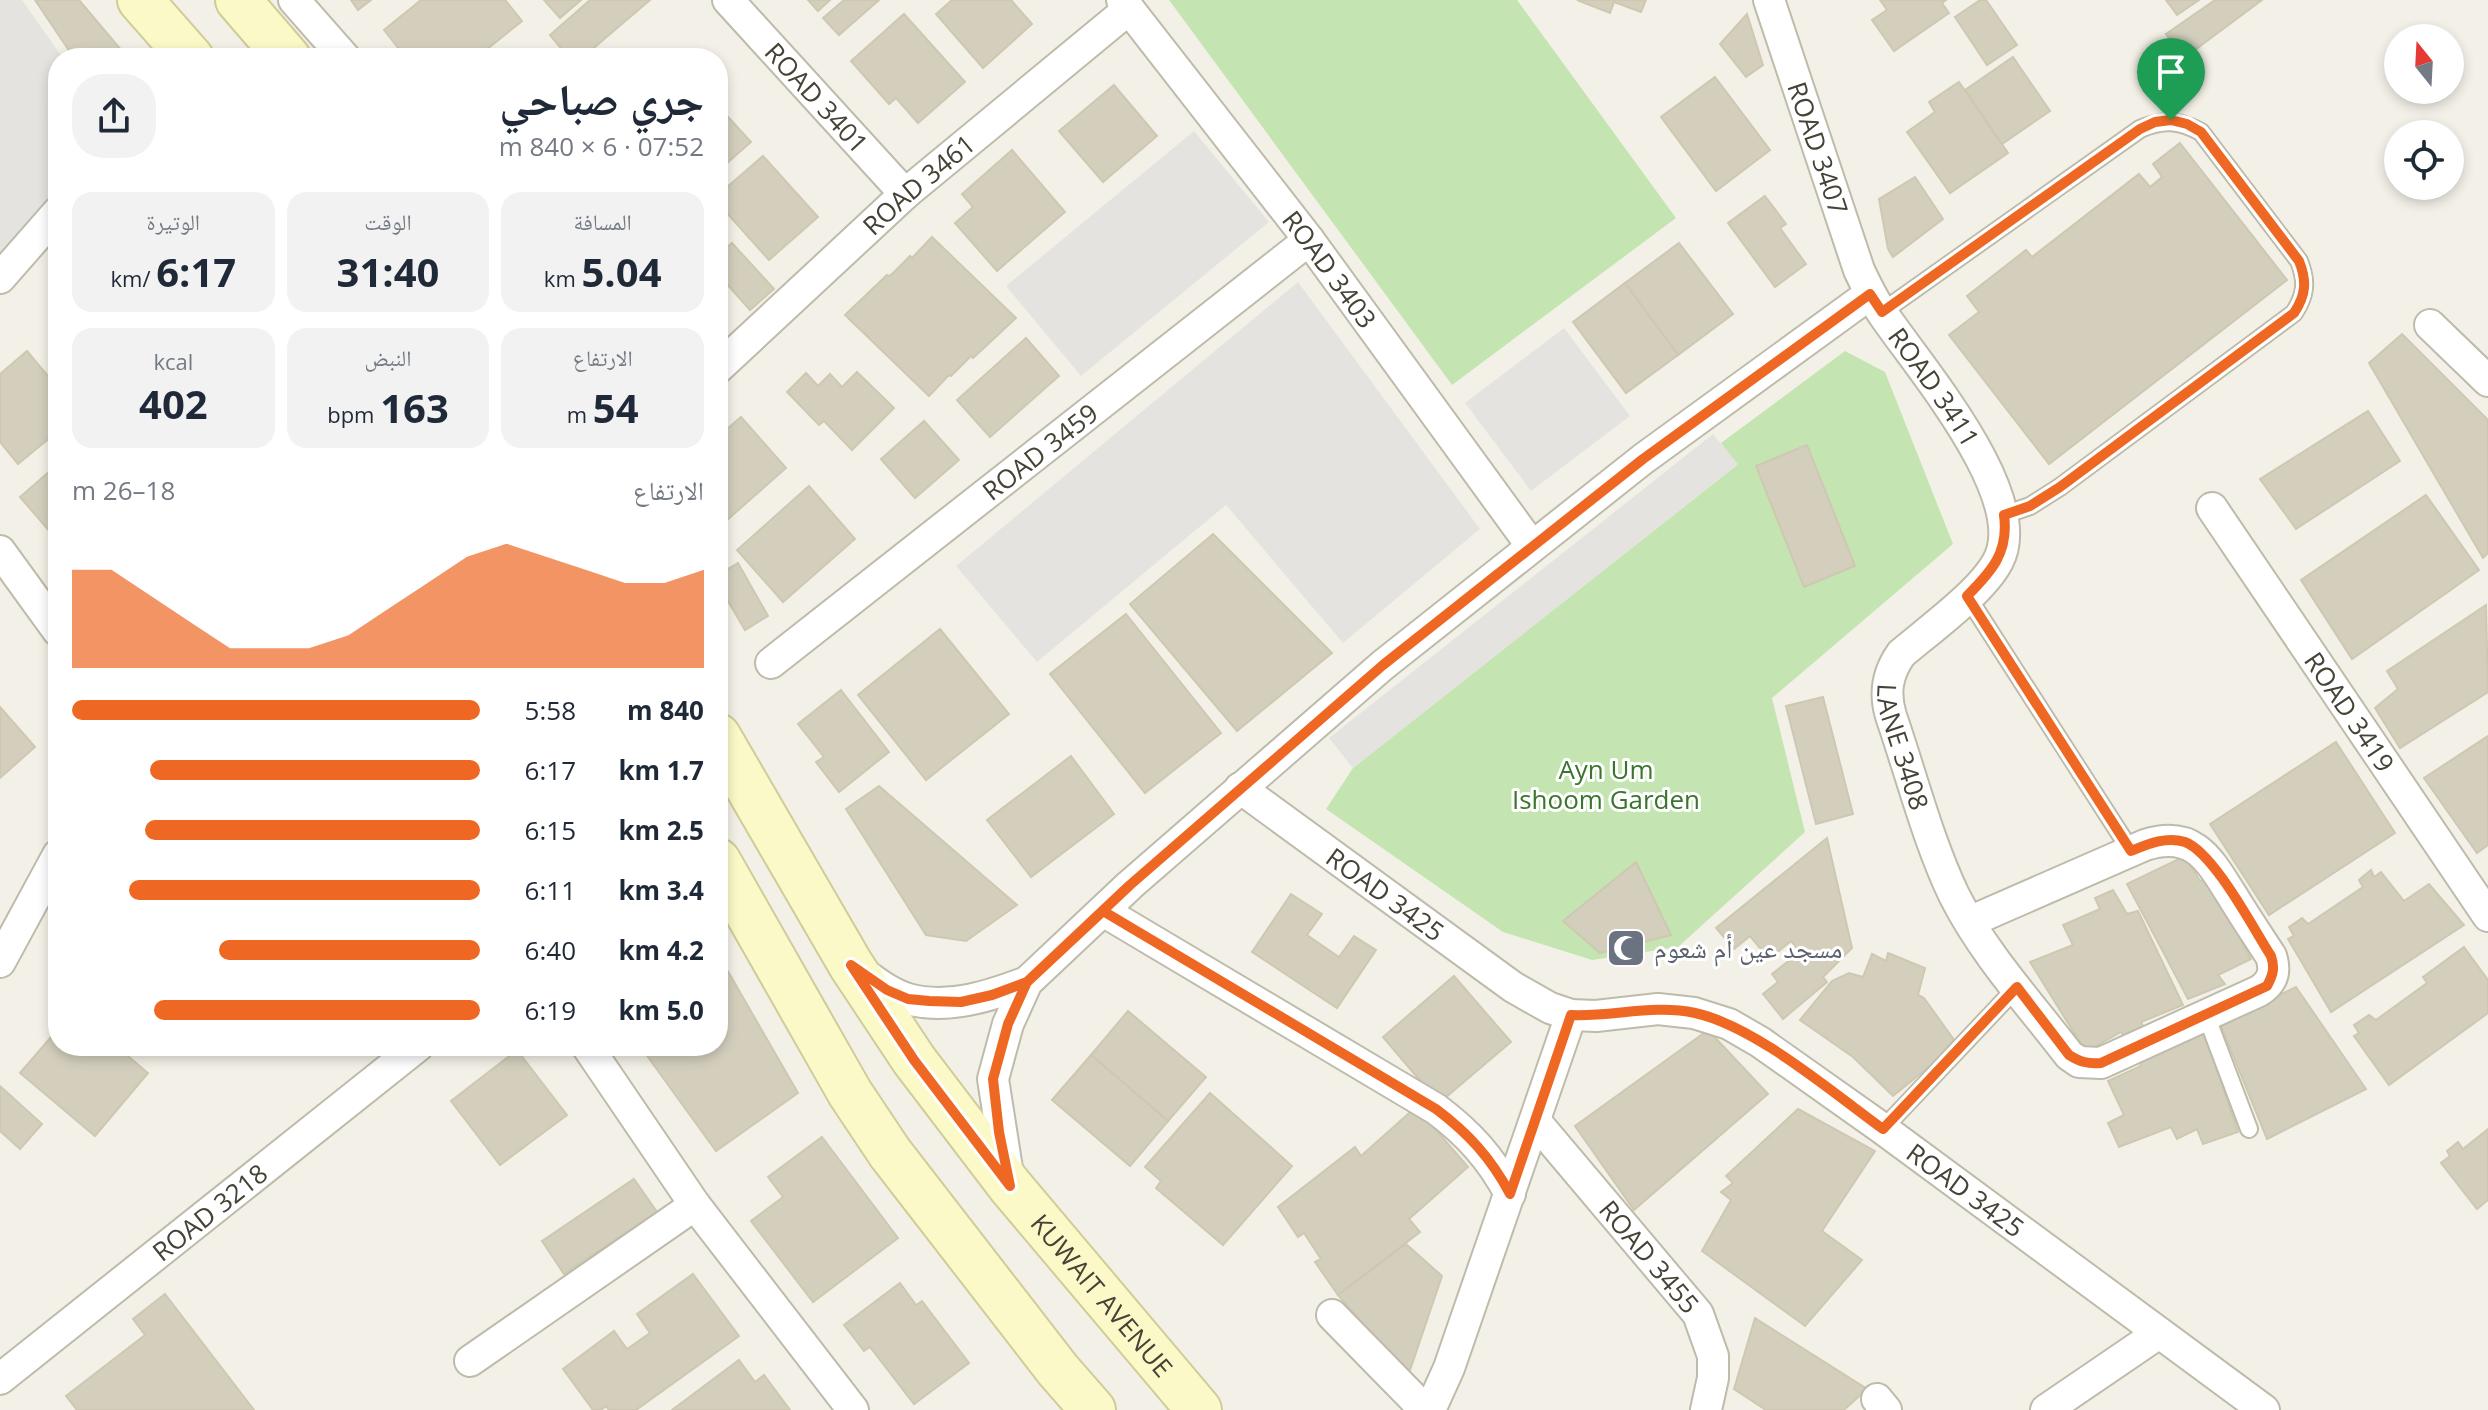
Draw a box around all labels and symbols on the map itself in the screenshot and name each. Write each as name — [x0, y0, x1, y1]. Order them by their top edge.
north arrow — [2384, 24, 2464, 104]
street label: ROAD 3401 — [757, 34, 877, 161]
pin — [2137, 38, 2205, 120]
street label: ROAD 3407 — [1779, 77, 1857, 219]
street label: ROAD 3461 — [854, 126, 982, 243]
street label: ROAD 3403 — [1274, 203, 1385, 335]
street label: ROAD 3411 — [1880, 320, 1988, 453]
street label: ROAD 3459 — [975, 395, 1105, 508]
street label: ROAD 3419 — [2296, 645, 2403, 779]
street label: LANE 3408 — [1869, 683, 1938, 814]
park label: Ayn Um Ishoom Garden — [1512, 751, 1700, 817]
street label: ROAD 3425 — [1319, 839, 1452, 949]
mosque icon: مسجد عين أم شعوم — [1605, 927, 1647, 969]
place label: مسجد عين أم شعوم — [1654, 930, 1842, 967]
street label: ROAD 3425 — [1899, 1135, 2032, 1245]
street label: ROAD 3218 — [144, 1155, 275, 1269]
street label: ROAD 3455 — [1591, 1192, 1708, 1321]
street label: KUWAIT AVENUE — [1023, 1206, 1181, 1384]

